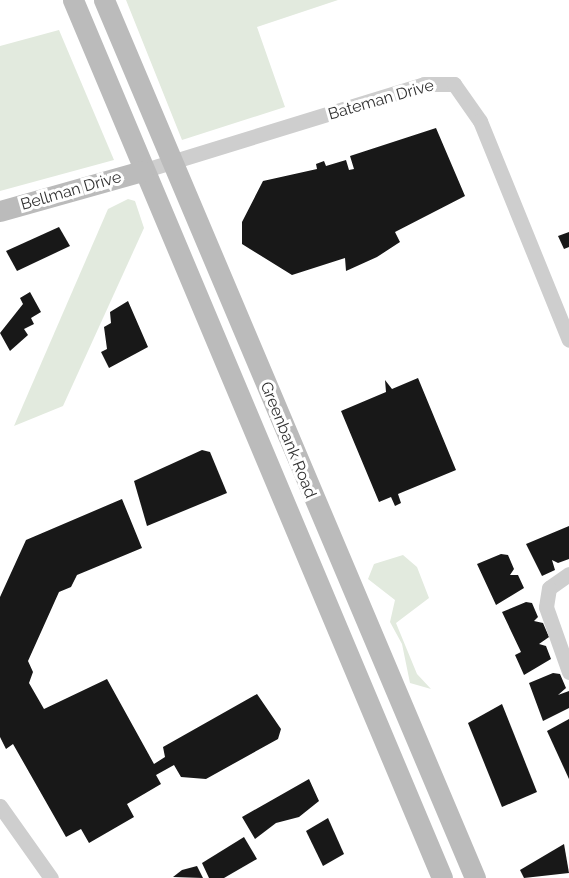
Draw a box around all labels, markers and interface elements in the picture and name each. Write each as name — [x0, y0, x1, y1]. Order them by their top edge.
street label: Bateman Drive — [326, 76, 436, 124]
street label: Bellman Drive — [18, 167, 124, 215]
street label: Greenbank Road — [256, 379, 320, 501]

